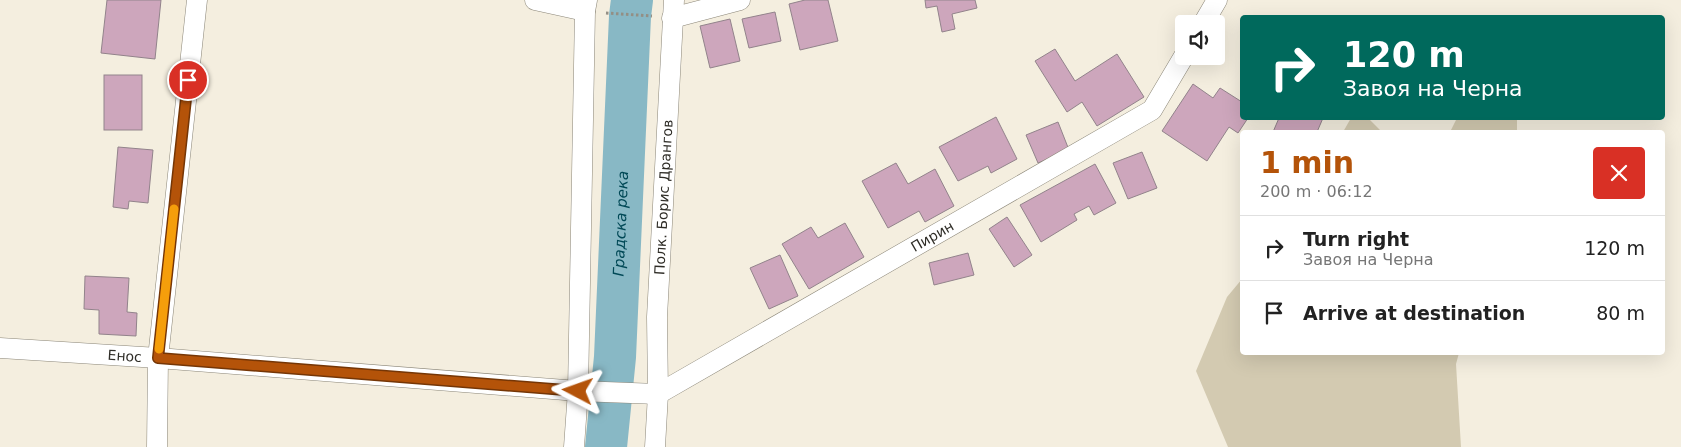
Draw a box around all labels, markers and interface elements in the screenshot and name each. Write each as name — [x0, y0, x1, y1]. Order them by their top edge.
map controls — [1175, 15, 1225, 65]
button: sound — [1175, 15, 1225, 65]
icon: right — [1260, 35, 1325, 100]
text: 120 m — [1343, 35, 1465, 75]
pin — [167, 59, 209, 101]
icon: arrive — [174, 66, 202, 94]
text: Завоя на Черна — [1343, 76, 1523, 101]
street label: Полк. Борис Дрангов — [651, 119, 676, 275]
text: 1 min — [1260, 145, 1354, 180]
button: close — [1593, 147, 1645, 199]
water label: Градска река — [610, 170, 632, 277]
text: 200 m · 06:12 — [1260, 182, 1373, 201]
street label: Пирин — [908, 218, 957, 255]
text: Turn right — [1303, 228, 1409, 250]
icon: right — [1260, 234, 1288, 262]
text: 120 m — [1584, 237, 1645, 259]
text: Завоя на Черна — [1303, 250, 1434, 269]
icon: arrive — [1260, 299, 1288, 327]
text: Arrive at destination — [1303, 302, 1525, 324]
text: 80 m — [1596, 302, 1645, 324]
street label: Енос — [107, 347, 142, 365]
position arrow — [551, 364, 603, 416]

